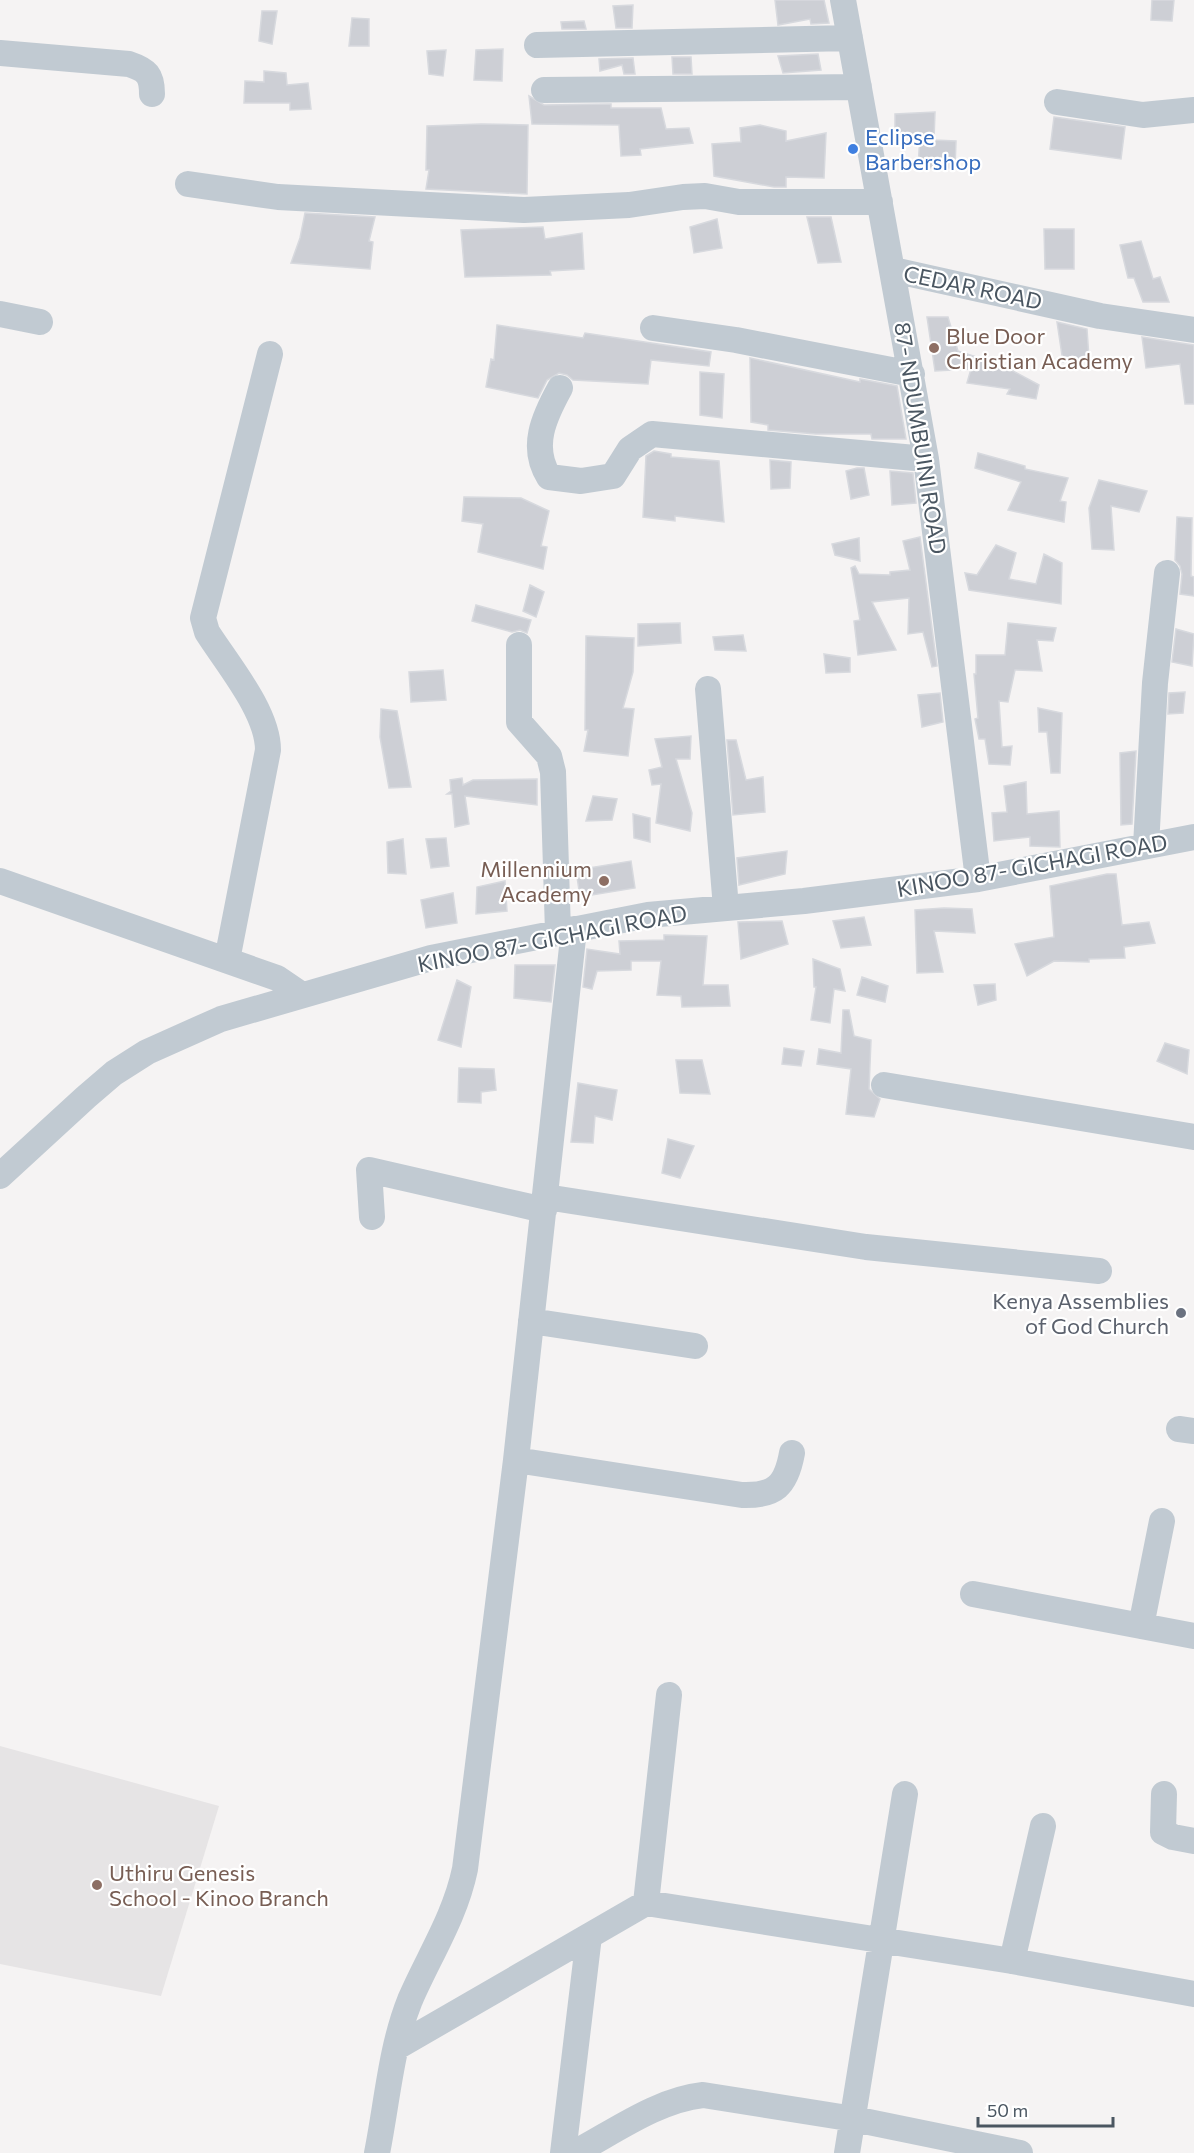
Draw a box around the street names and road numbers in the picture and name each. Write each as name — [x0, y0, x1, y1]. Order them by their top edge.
street label: CEDAR ROAD — [901, 259, 1045, 315]
street label: 87- NDUMBUINI ROAD — [889, 320, 953, 556]
street label: KINOO 87- GICHAGI ROAD — [895, 828, 1169, 902]
street label: KINOO 87- GICHAGI ROAD — [415, 899, 689, 977]

